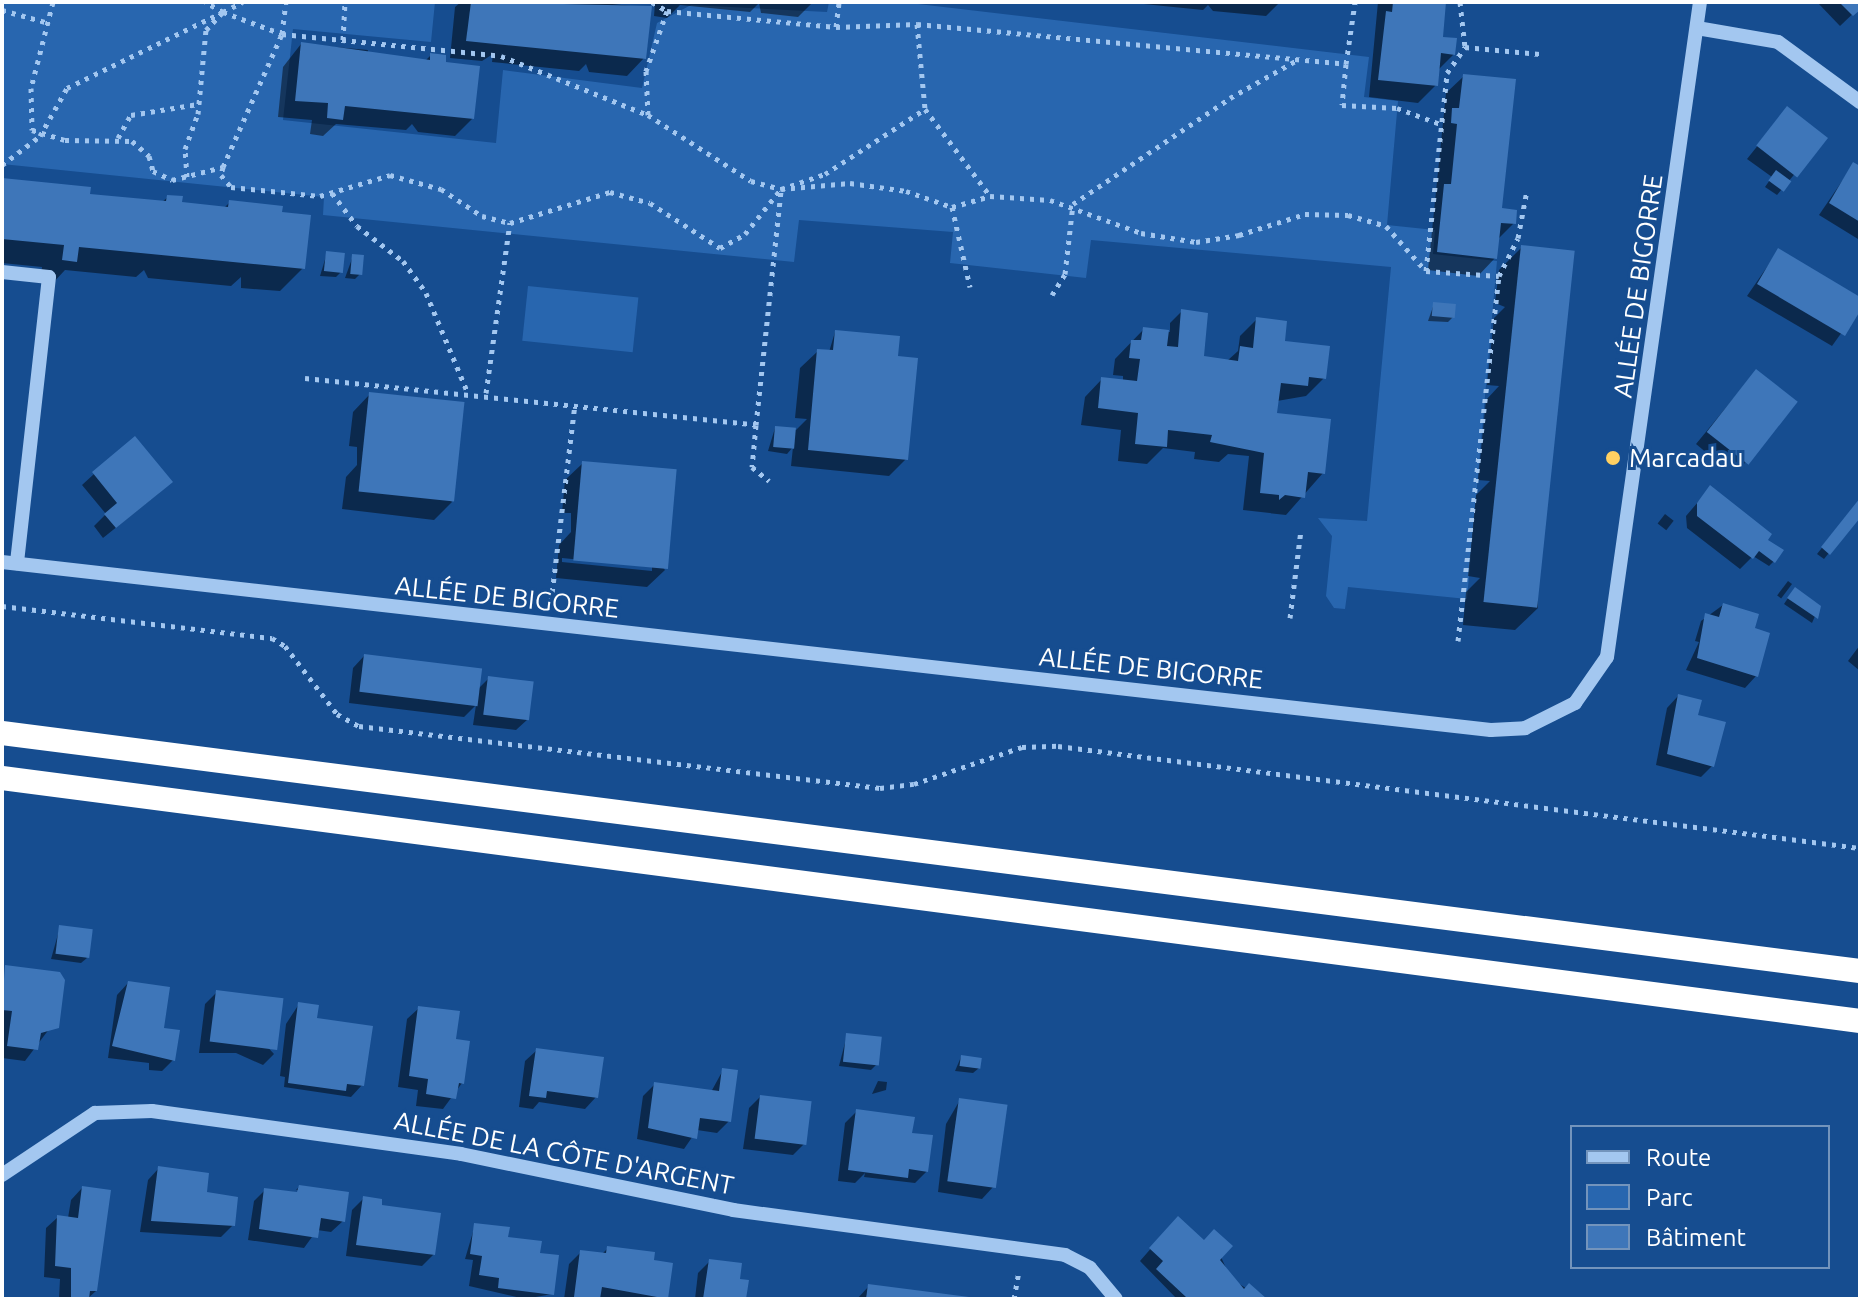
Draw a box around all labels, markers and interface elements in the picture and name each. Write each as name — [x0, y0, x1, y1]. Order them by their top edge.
street label: ALLÉE DE BIGORRE — [1607, 172, 1669, 400]
place label: Marcadau — [1629, 442, 1744, 474]
marker: Marcadau — [1604, 449, 1622, 467]
street label: ALLÉE DE BIGORRE — [393, 570, 621, 624]
street label: ALLÉE DE BIGORRE — [1037, 641, 1265, 695]
street label: ALLÉE DE LA CÔTE D'ARGENT — [392, 1105, 736, 1201]
legend — [1570, 1125, 1830, 1269]
text: Route — [1646, 1144, 1711, 1171]
text: Parc — [1646, 1184, 1693, 1211]
text: Bâtiment — [1646, 1224, 1746, 1251]

